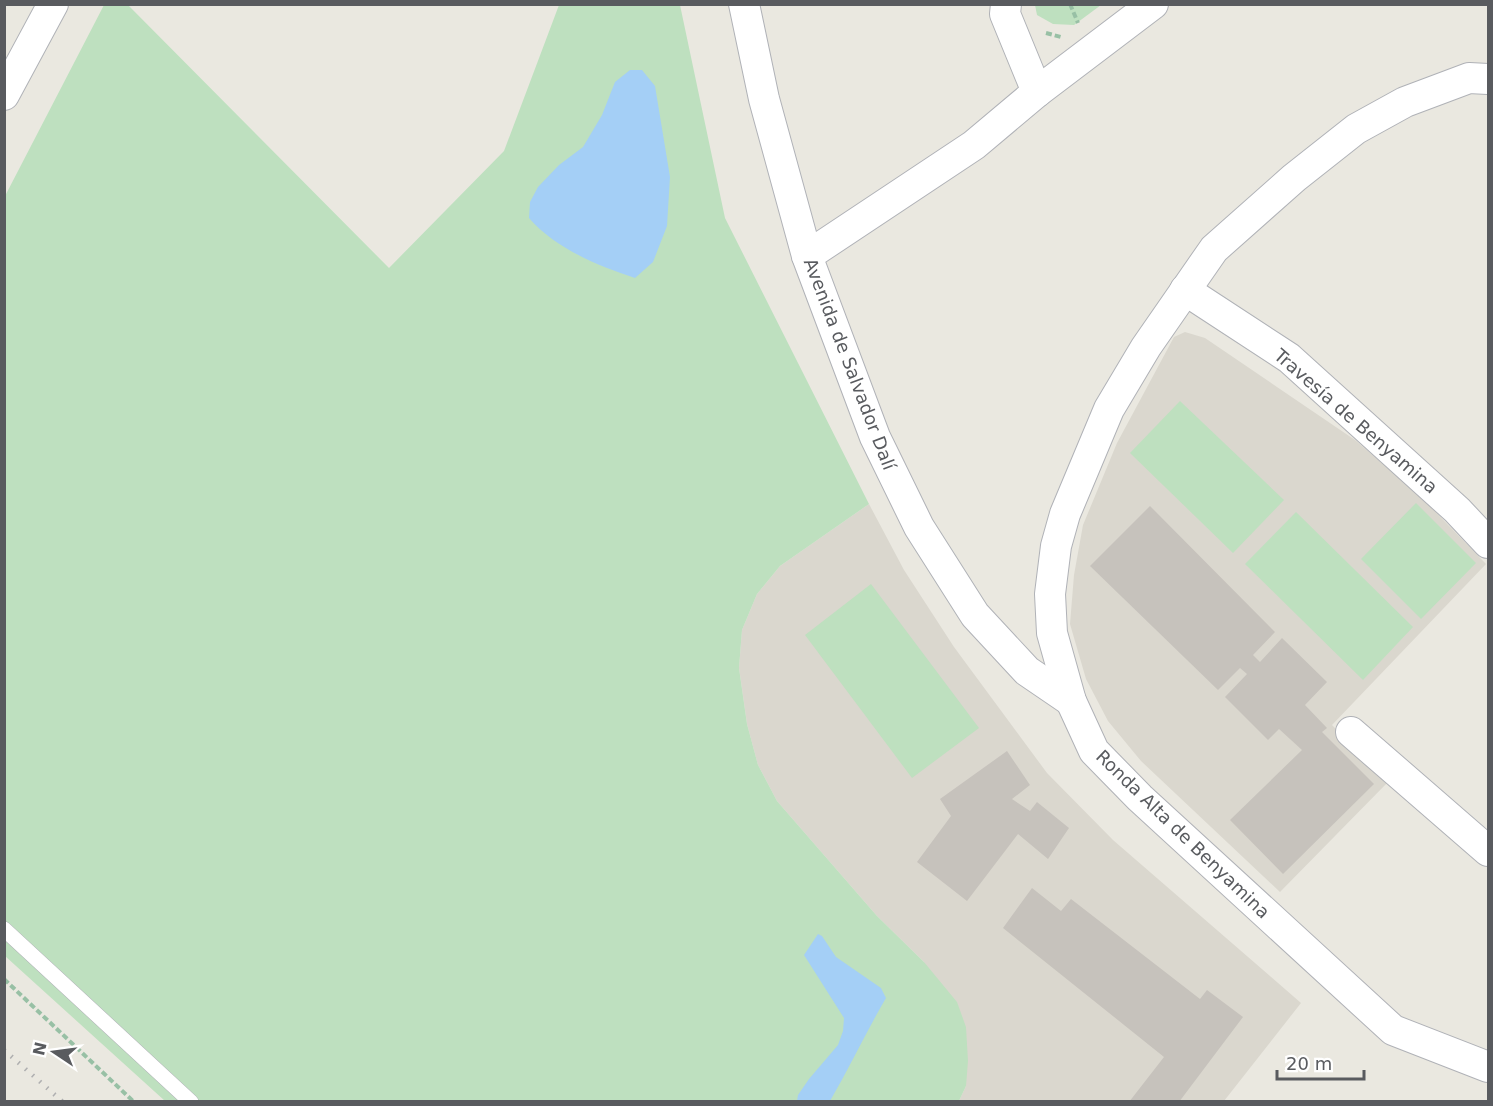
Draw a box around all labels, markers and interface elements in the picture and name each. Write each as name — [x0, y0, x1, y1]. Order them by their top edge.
street label: Avenida de Salvador Dalí — [800, 255, 901, 474]
street label: Travesía de Benyamina — [1269, 344, 1442, 498]
street label: Ronda Alta de Benyamina — [1092, 745, 1274, 923]
north arrow — [24, 1022, 84, 1082]
text: N — [29, 1040, 51, 1057]
scale bar — [1277, 1043, 1364, 1081]
text: 20 m — [1286, 1053, 1332, 1074]

